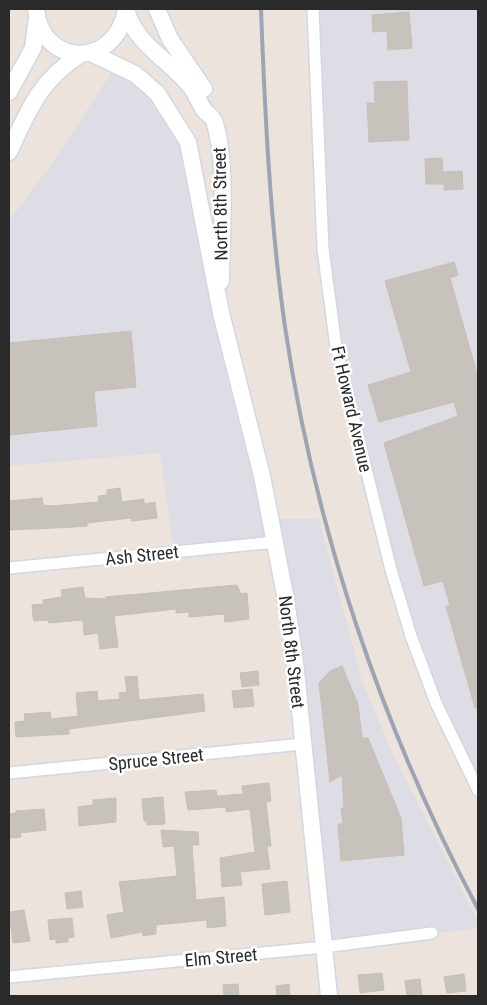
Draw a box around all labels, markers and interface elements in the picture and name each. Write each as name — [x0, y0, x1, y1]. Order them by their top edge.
street label: North 8th Street — [209, 147, 231, 261]
street label: Ft Howard Avenue — [327, 344, 377, 474]
street label: Ash Street — [104, 541, 180, 569]
street label: North 8th Street — [275, 594, 309, 710]
street label: Spruce Street — [107, 744, 205, 774]
street label: Elm Street — [184, 943, 258, 971]

